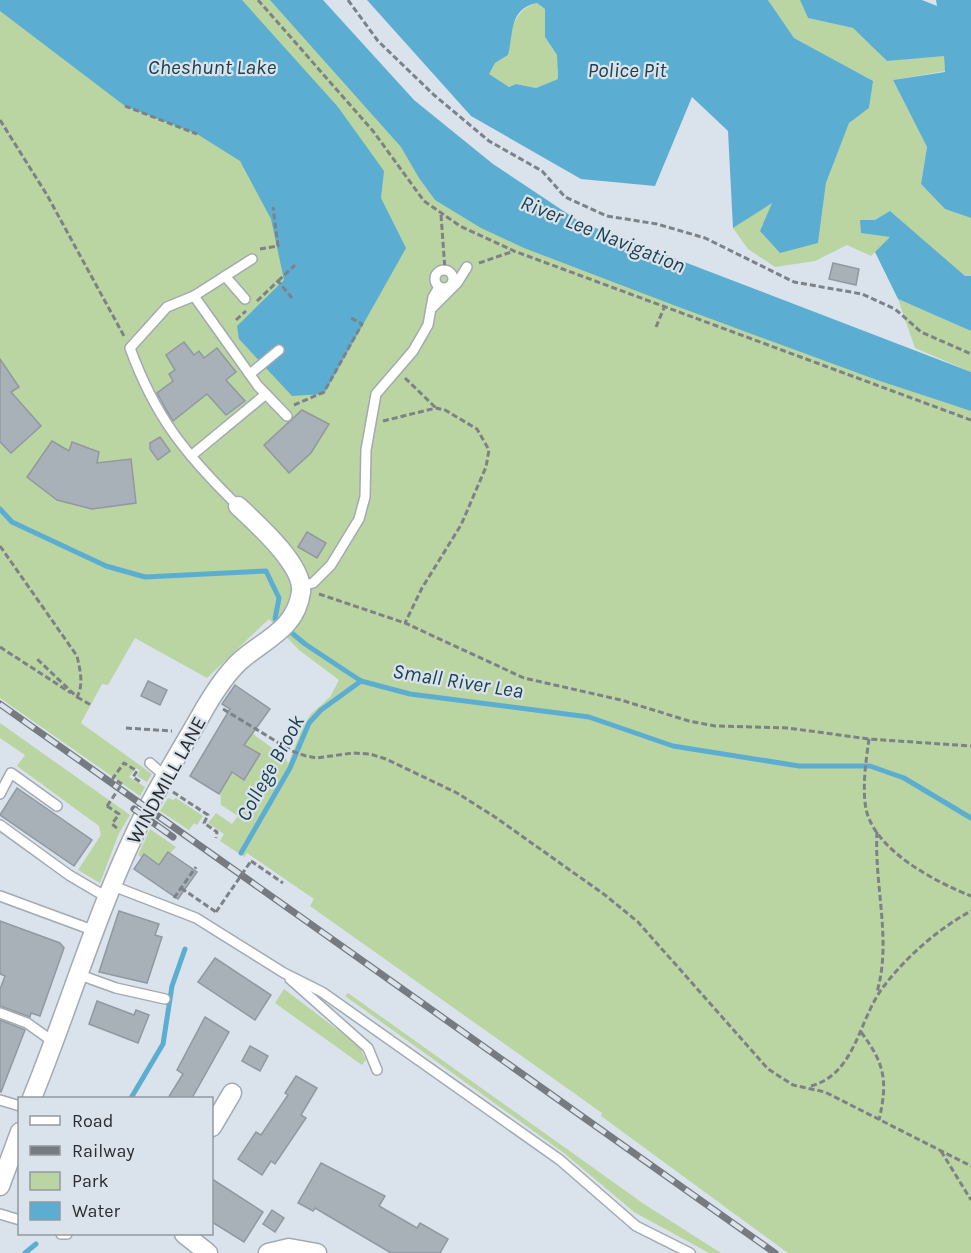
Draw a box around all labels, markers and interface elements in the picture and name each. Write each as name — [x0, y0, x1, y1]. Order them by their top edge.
water label: Cheshunt Lake — [148, 55, 276, 79]
water label: Police Pit — [588, 58, 667, 82]
water label: River Lee Navigation — [517, 190, 689, 278]
water label: Small River Lea — [391, 659, 525, 703]
water label: College Brook — [231, 711, 309, 825]
street label: WINDMILL LANE — [122, 713, 211, 848]
legend — [18, 1097, 213, 1235]
text: Road — [72, 1110, 113, 1132]
text: Railway — [72, 1140, 135, 1162]
text: Park — [72, 1170, 109, 1192]
text: Water — [72, 1200, 120, 1222]

